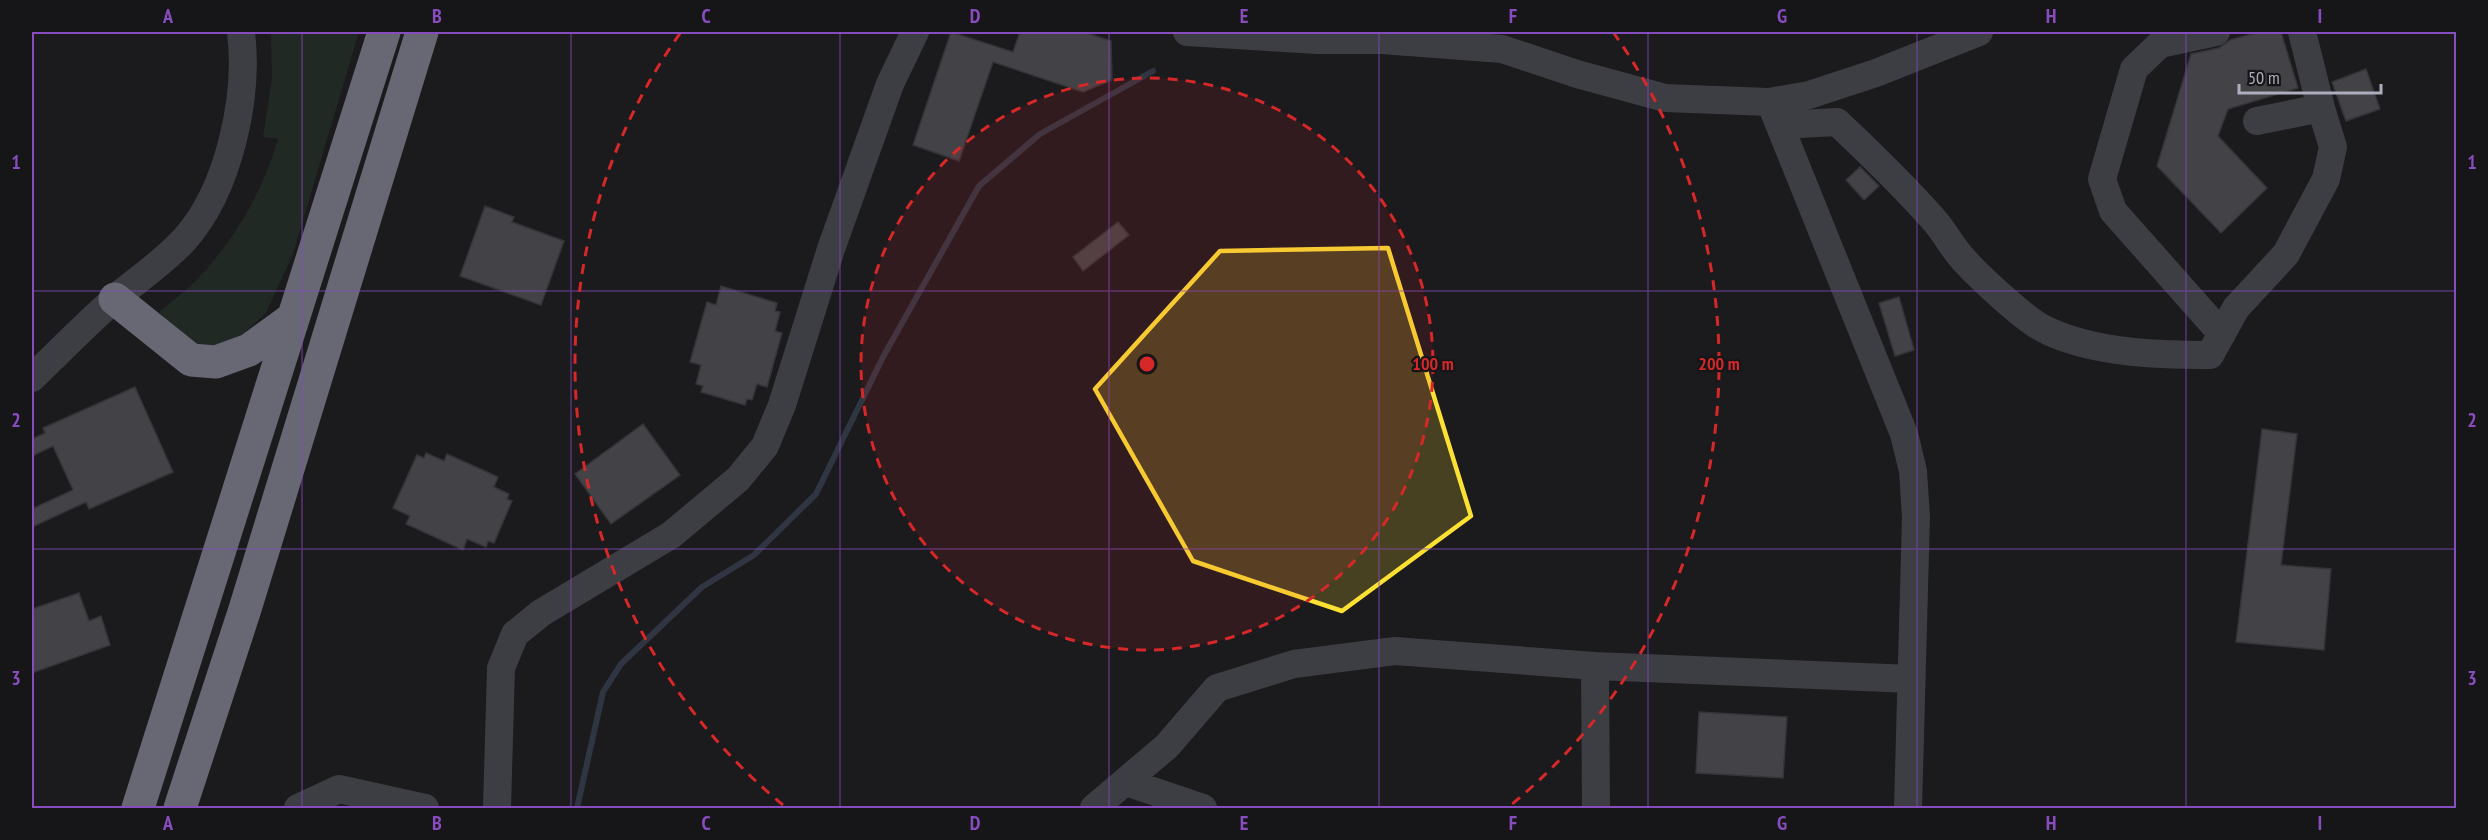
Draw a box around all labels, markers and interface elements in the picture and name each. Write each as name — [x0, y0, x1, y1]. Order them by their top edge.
text: A — [162, 3, 174, 29]
text: B — [432, 3, 442, 29]
text: C — [701, 3, 711, 29]
text: D — [970, 3, 981, 29]
text: E — [1240, 3, 1248, 29]
text: F — [1509, 3, 1517, 29]
text: G — [1777, 3, 1787, 29]
text: H — [2046, 3, 2056, 29]
text: I — [2318, 3, 2322, 29]
scale bar — [2239, 57, 2382, 95]
text: 50 m — [2248, 66, 2280, 89]
text: 1 — [11, 149, 21, 175]
text: 1 — [2467, 149, 2477, 175]
text: 100 m — [1412, 352, 1454, 375]
text: 200 m — [1698, 352, 1740, 375]
centre of rings — [1137, 354, 1157, 374]
text: 2 — [11, 407, 21, 433]
text: 2 — [2467, 407, 2477, 433]
text: 3 — [11, 665, 21, 691]
text: 3 — [2467, 665, 2477, 691]
text: A — [162, 810, 174, 836]
text: B — [432, 810, 442, 836]
text: C — [701, 810, 711, 836]
text: D — [970, 810, 981, 836]
text: E — [1240, 810, 1248, 836]
text: F — [1509, 810, 1517, 836]
text: G — [1777, 810, 1787, 836]
text: H — [2046, 810, 2056, 836]
text: I — [2318, 810, 2322, 836]

